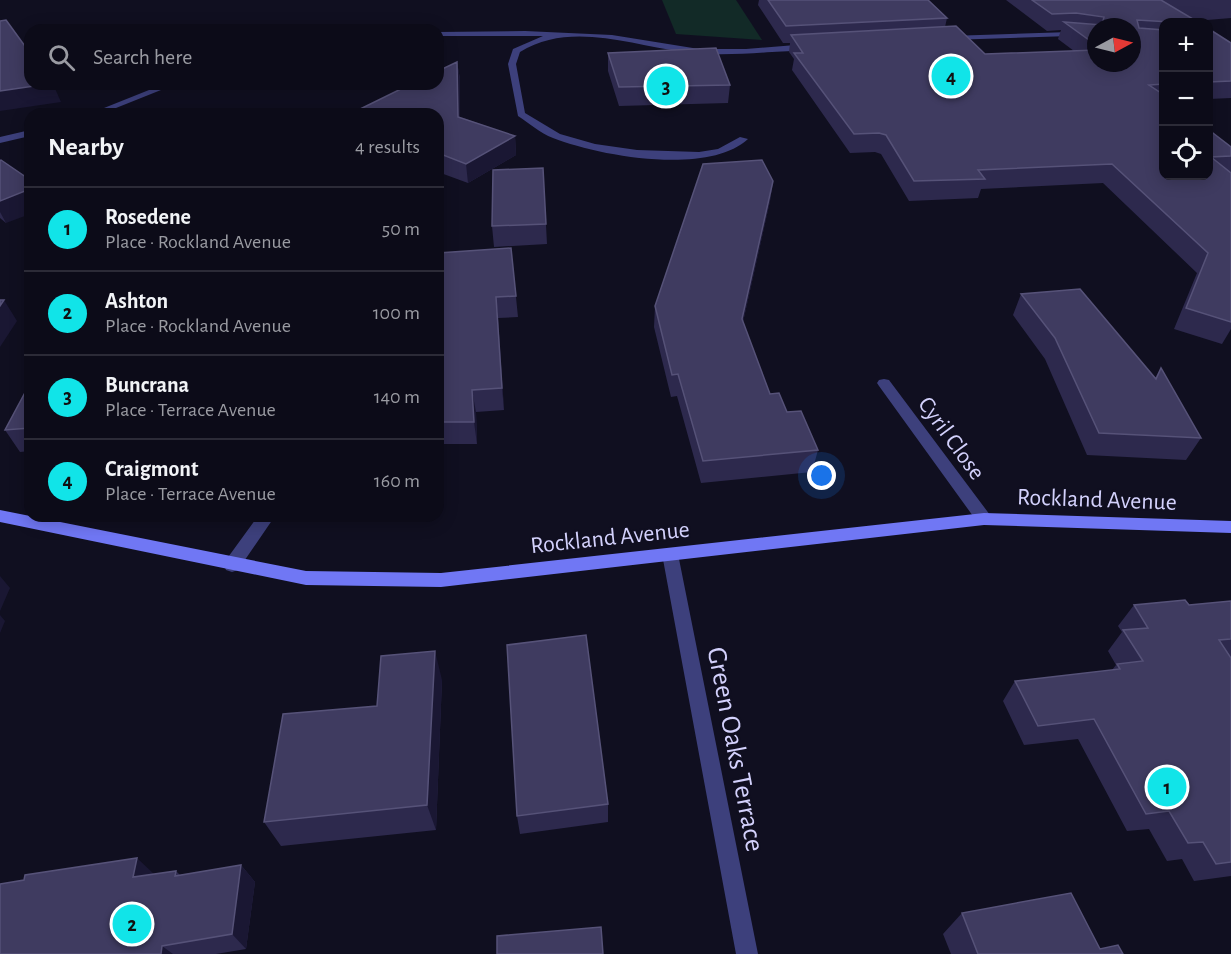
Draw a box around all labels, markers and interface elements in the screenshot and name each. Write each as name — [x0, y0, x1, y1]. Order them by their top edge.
north arrow — [1087, 18, 1141, 72]
map controls — [1159, 18, 1213, 180]
button: + — [1159, 18, 1213, 72]
search box — [24, 24, 444, 90]
icon: search — [45, 41, 78, 74]
text: Search here — [93, 46, 192, 68]
pin: 4 — [932, 54, 970, 98]
pin: 3 — [646, 64, 686, 109]
button: − — [1159, 72, 1213, 126]
button: locate — [1159, 126, 1213, 180]
text: Nearby — [48, 134, 124, 160]
text: 4 results — [355, 137, 420, 157]
text: Rosedene — [105, 206, 191, 228]
text: 1 — [64, 219, 71, 239]
text: 50 m — [382, 219, 420, 239]
text: Place · Rockland Avenue — [105, 232, 291, 252]
text: Ashton — [105, 290, 168, 312]
text: 2 — [63, 303, 72, 323]
text: 100 m — [373, 303, 420, 323]
text: Place · Rockland Avenue — [105, 316, 291, 336]
text: Buncrana — [105, 374, 189, 396]
text: 3 — [63, 387, 72, 407]
text: 140 m — [374, 387, 420, 407]
street label: Cyril Close — [913, 393, 989, 485]
text: Place · Terrace Avenue — [105, 400, 276, 420]
text: Craigmont — [105, 458, 198, 480]
your location — [807, 461, 836, 490]
text: 4 — [62, 471, 73, 491]
text: 160 m — [374, 471, 420, 491]
text: Place · Terrace Avenue — [105, 484, 276, 504]
street label: Rockland Avenue — [1017, 485, 1177, 515]
street label: Rockland Avenue — [529, 518, 691, 558]
street label: Green Oaks Terrace — [701, 645, 769, 854]
pin: 1 — [1148, 764, 1186, 810]
pin: 2 — [112, 902, 152, 946]

